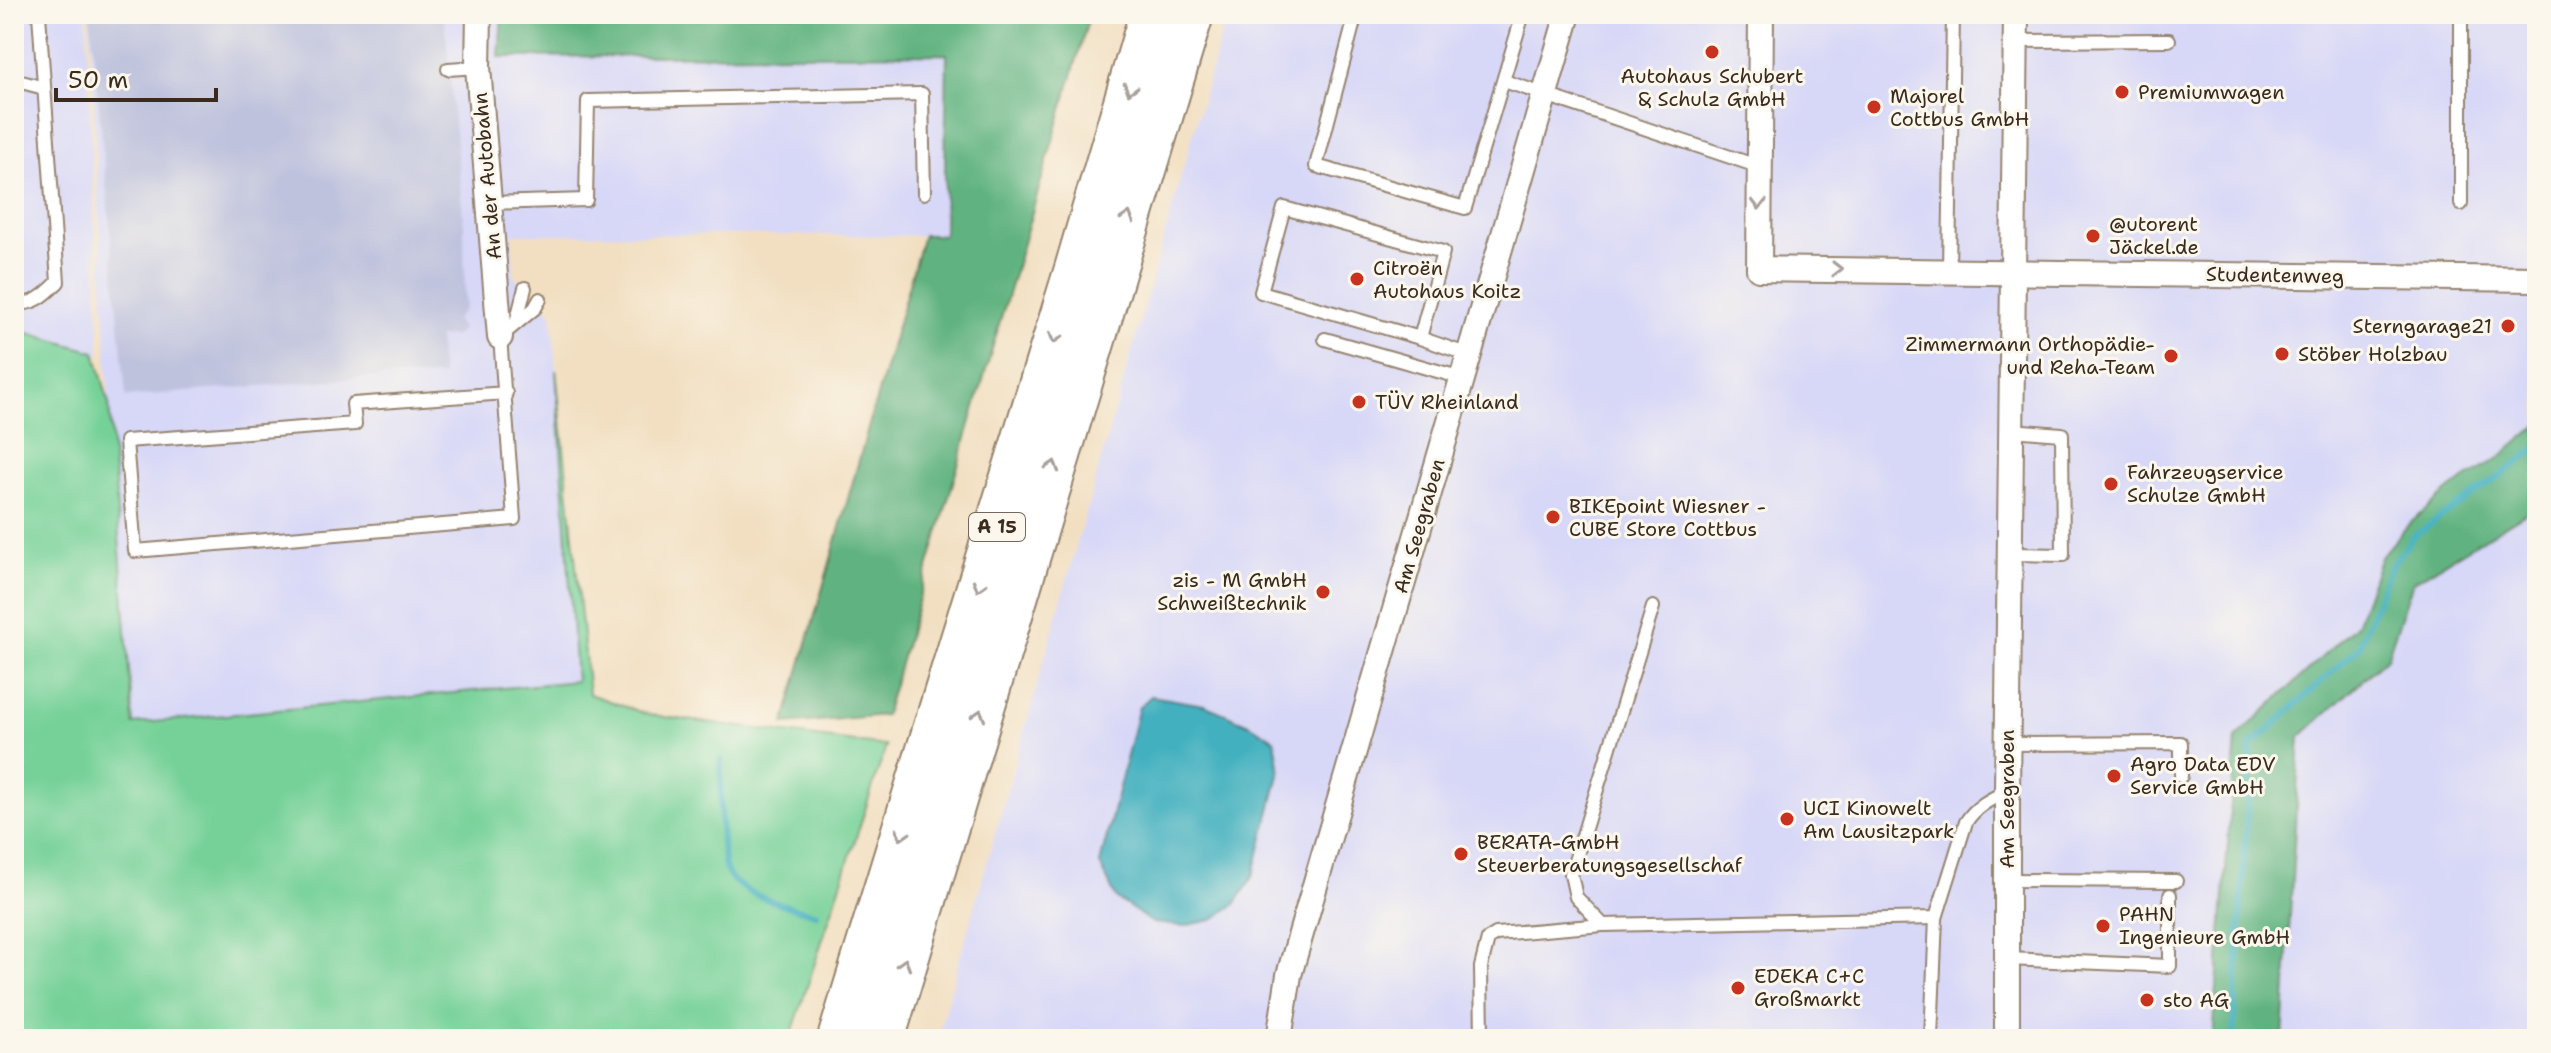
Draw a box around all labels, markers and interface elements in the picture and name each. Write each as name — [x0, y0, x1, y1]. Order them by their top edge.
marker: Autohaus Schubert & Schulz GmbH — [1703, 43, 1721, 61]
scale bar — [56, 52, 216, 102]
place label: Autohaus Schubert & Schulz GmbH — [1621, 63, 1803, 112]
text: 50 m — [68, 64, 128, 96]
place label: Premiumwagen — [2138, 79, 2284, 105]
one-way arrow — [1123, 81, 1139, 95]
place label: Majorel Cottbus GmbH — [1890, 83, 2029, 132]
marker: Premiumwagen — [2113, 83, 2131, 101]
street label: An der Autobahn — [467, 91, 507, 261]
marker: Majorel Cottbus GmbH — [1865, 98, 1883, 116]
one-way arrow — [1750, 198, 1768, 211]
one-way arrow — [1119, 211, 1135, 225]
place label: @utorent Jäckel.de — [2109, 211, 2199, 260]
marker: @utorent Jäckel.de — [2084, 227, 2102, 245]
place label: Citroën Autohaus Koitz — [1373, 255, 1521, 304]
one-way arrow — [1831, 260, 1844, 278]
street label: Studentenweg — [2206, 261, 2344, 289]
marker: Citroën Autohaus Koitz — [1348, 270, 1366, 288]
place label: Sterngarage21 — [2353, 313, 2492, 339]
marker: Sterngarage21 — [2499, 317, 2517, 335]
one-way arrow — [1048, 330, 1064, 344]
place label: Zimmermann Orthopädie- und Reha-Team — [1905, 331, 2155, 380]
place label: Stöber Holzbau — [2298, 341, 2448, 367]
marker: Stöber Holzbau — [2273, 345, 2291, 363]
marker: Zimmermann Orthopädie- und Reha-Team — [2162, 347, 2180, 365]
place label: TÜV Rheinland — [1375, 389, 1519, 415]
marker: TÜV Rheinland — [1350, 393, 1368, 411]
street label: Am Seegraben — [1387, 456, 1451, 596]
place label: Fahrzeugservice Schulze GmbH — [2127, 459, 2284, 508]
one-way arrow — [1044, 460, 1060, 474]
marker: Fahrzeugservice Schulze GmbH — [2102, 475, 2120, 493]
place label: BIKEpoint Wiesner - CUBE Store Cottbus — [1569, 493, 1766, 542]
marker: BIKEpoint Wiesner - CUBE Store Cottbus — [1544, 508, 1562, 526]
road number: A 15 — [969, 513, 1025, 541]
place label: zis - M GmbH Schweißtechnik — [1157, 567, 1307, 616]
one-way arrow — [972, 579, 988, 593]
marker: zis - M GmbH Schweißtechnik — [1314, 583, 1332, 601]
one-way arrow — [970, 709, 986, 723]
street label: Am Seegraben — [1994, 729, 2020, 869]
place label: Agro Data EDV Service GmbH — [2130, 751, 2276, 800]
marker: Agro Data EDV Service GmbH — [2105, 767, 2123, 785]
place label: UCI Kinowelt Am Lausitzpark — [1803, 795, 1955, 844]
marker: UCI Kinowelt Am Lausitzpark — [1778, 810, 1796, 828]
one-way arrow — [895, 827, 911, 841]
place label: BERATA-GmbH Steuerberatungsgesellschaf — [1477, 829, 1743, 878]
marker: BERATA-GmbH Steuerberatungsgesellschaf — [1452, 845, 1470, 863]
place label: PAHN Ingenieure GmbH — [2119, 901, 2290, 950]
marker: PAHN Ingenieure GmbH — [2094, 917, 2112, 935]
one-way arrow — [895, 958, 911, 972]
place label: EDEKA C+C Großmarkt — [1754, 963, 1864, 1012]
marker: EDEKA C+C Großmarkt — [1729, 979, 1747, 997]
place label: sto AG — [2163, 987, 2229, 1013]
marker: sto AG — [2138, 991, 2156, 1009]

